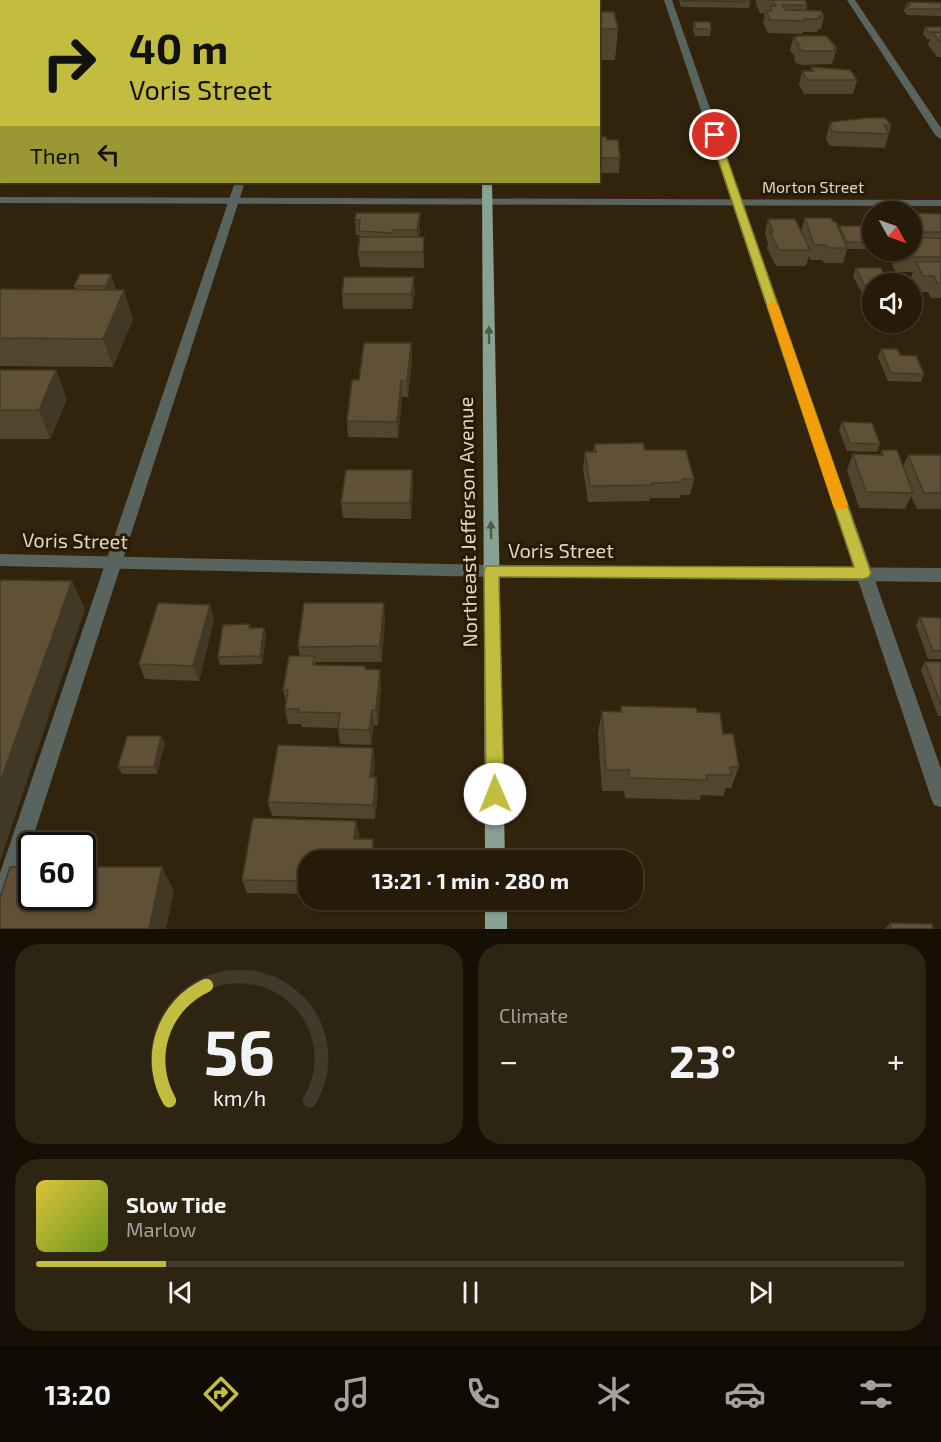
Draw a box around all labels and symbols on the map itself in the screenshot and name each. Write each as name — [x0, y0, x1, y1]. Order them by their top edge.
pin — [689, 109, 740, 160]
street label: Morton Street — [762, 177, 864, 196]
north arrow — [862, 201, 922, 261]
one-way arrow — [484, 325, 494, 344]
street label: Northeast Jefferson Avenue — [453, 396, 481, 648]
one-way arrow — [486, 520, 496, 539]
street label: Voris Street — [22, 527, 129, 553]
street label: Voris Street — [508, 538, 614, 562]
position arrow — [463, 762, 527, 826]
speed limit sign: 60 — [18, 832, 96, 910]

